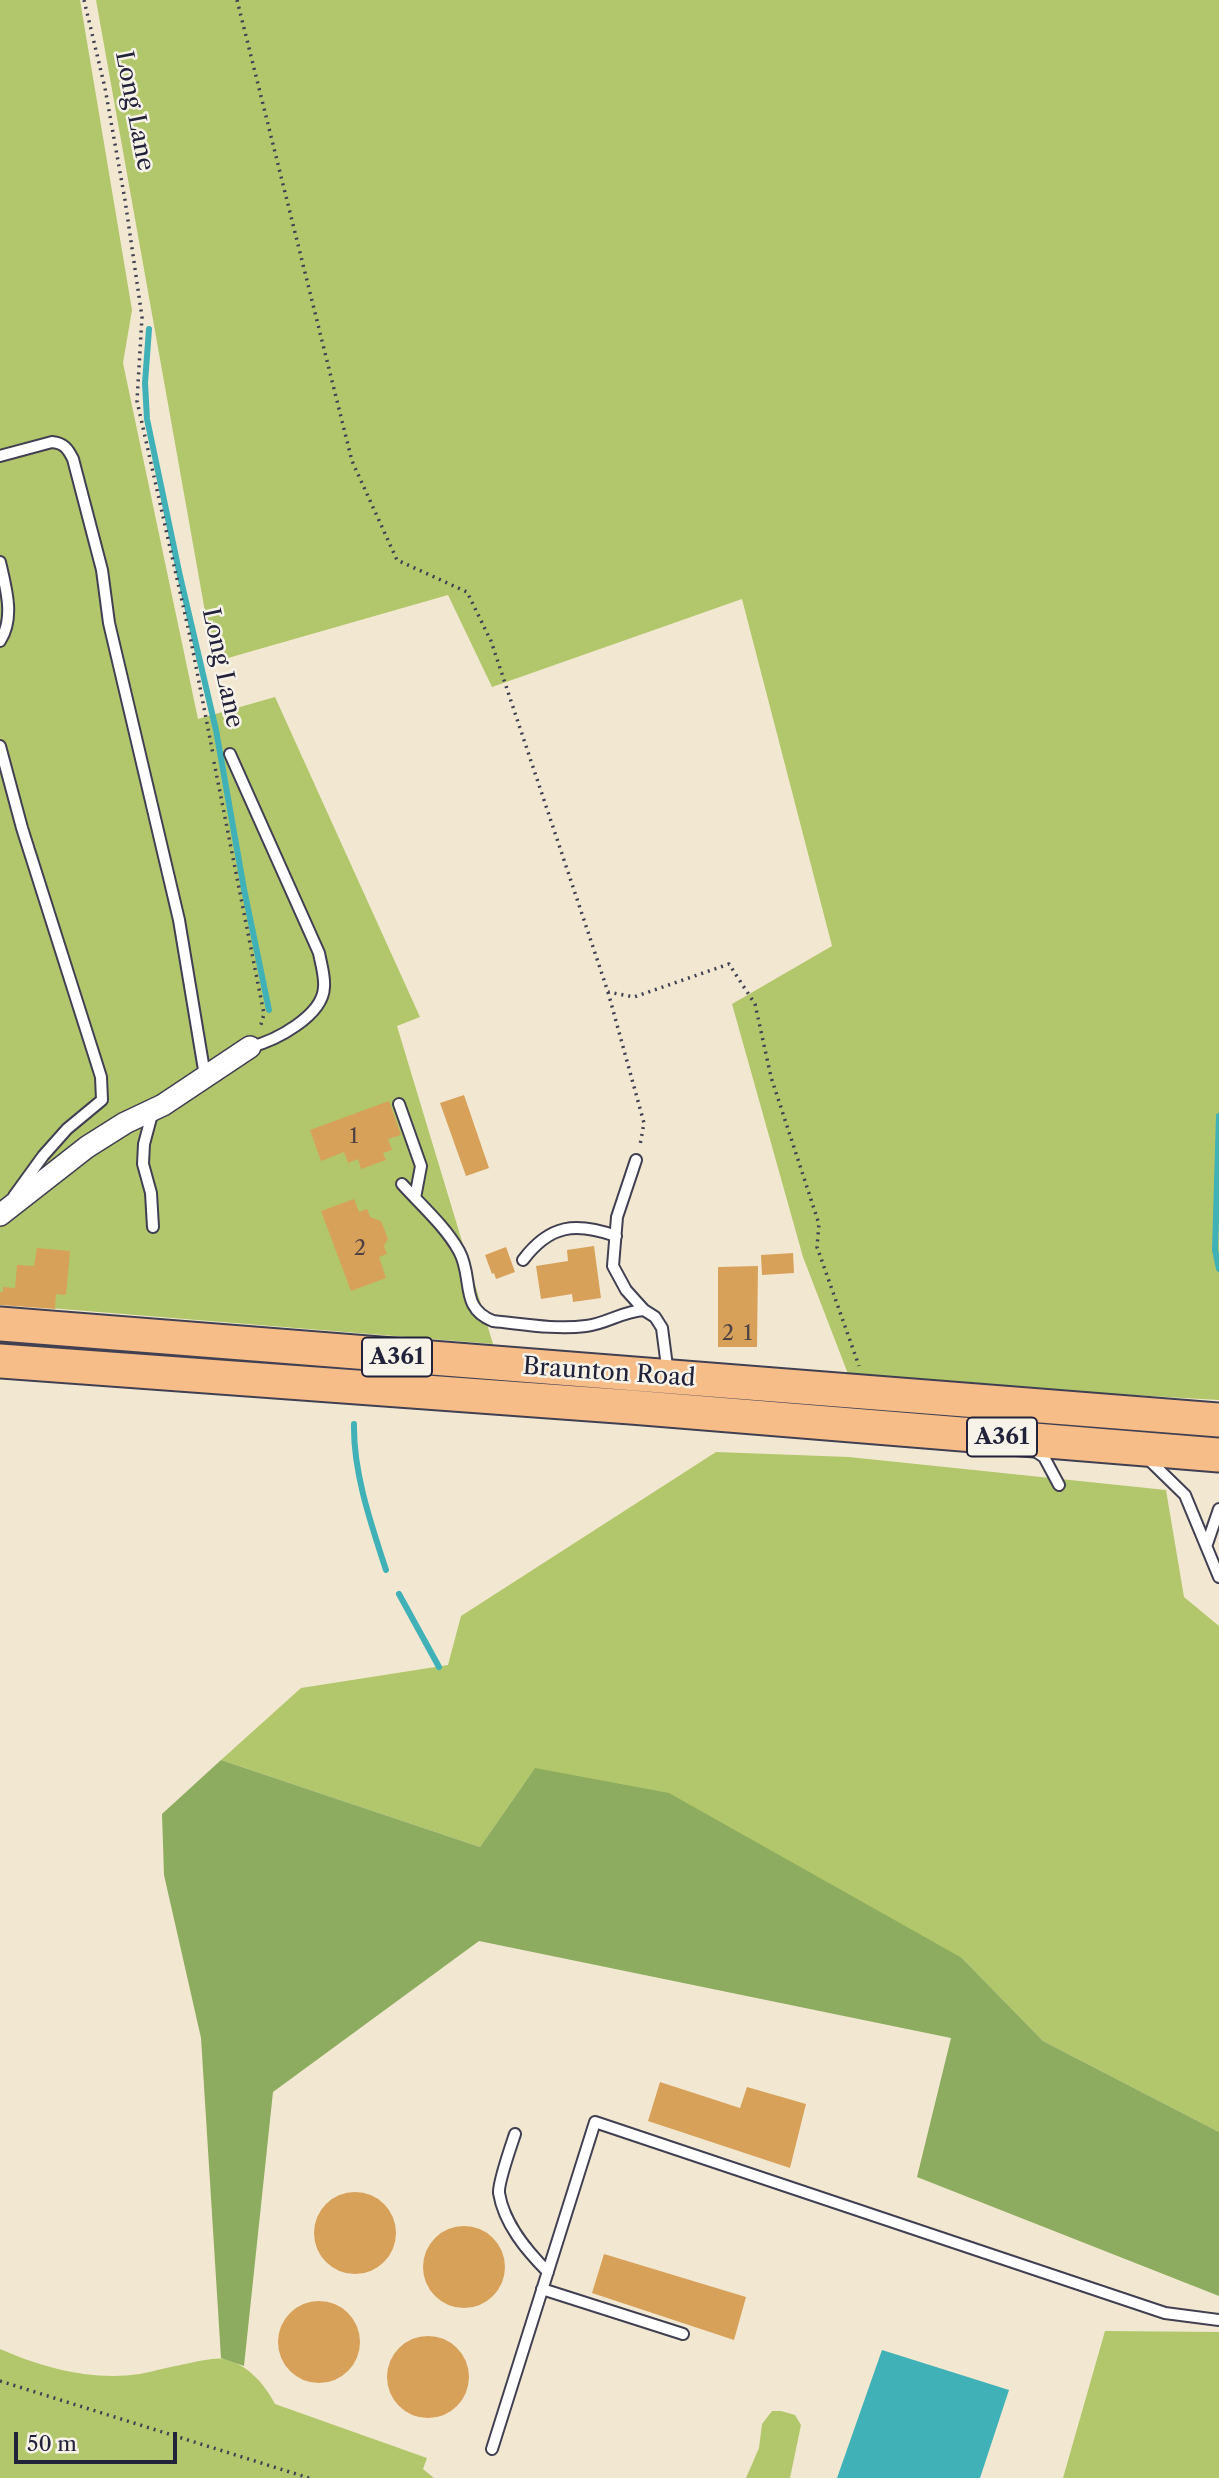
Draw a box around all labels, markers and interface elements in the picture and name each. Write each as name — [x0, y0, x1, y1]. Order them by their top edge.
street label: Long Lane — [108, 49, 160, 173]
street label: Long Lane — [195, 606, 249, 730]
house number: 1 — [350, 1124, 358, 1150]
house number: 2 — [354, 1236, 366, 1262]
house number: 2 — [722, 1321, 734, 1347]
house number: 1 — [744, 1321, 752, 1347]
road number: A361 — [362, 1338, 432, 1376]
street label: Braunton Road — [522, 1353, 696, 1393]
road number: A361 — [967, 1418, 1037, 1456]
scale bar — [18, 2418, 180, 2462]
text: 50 m — [27, 2431, 77, 2456]

